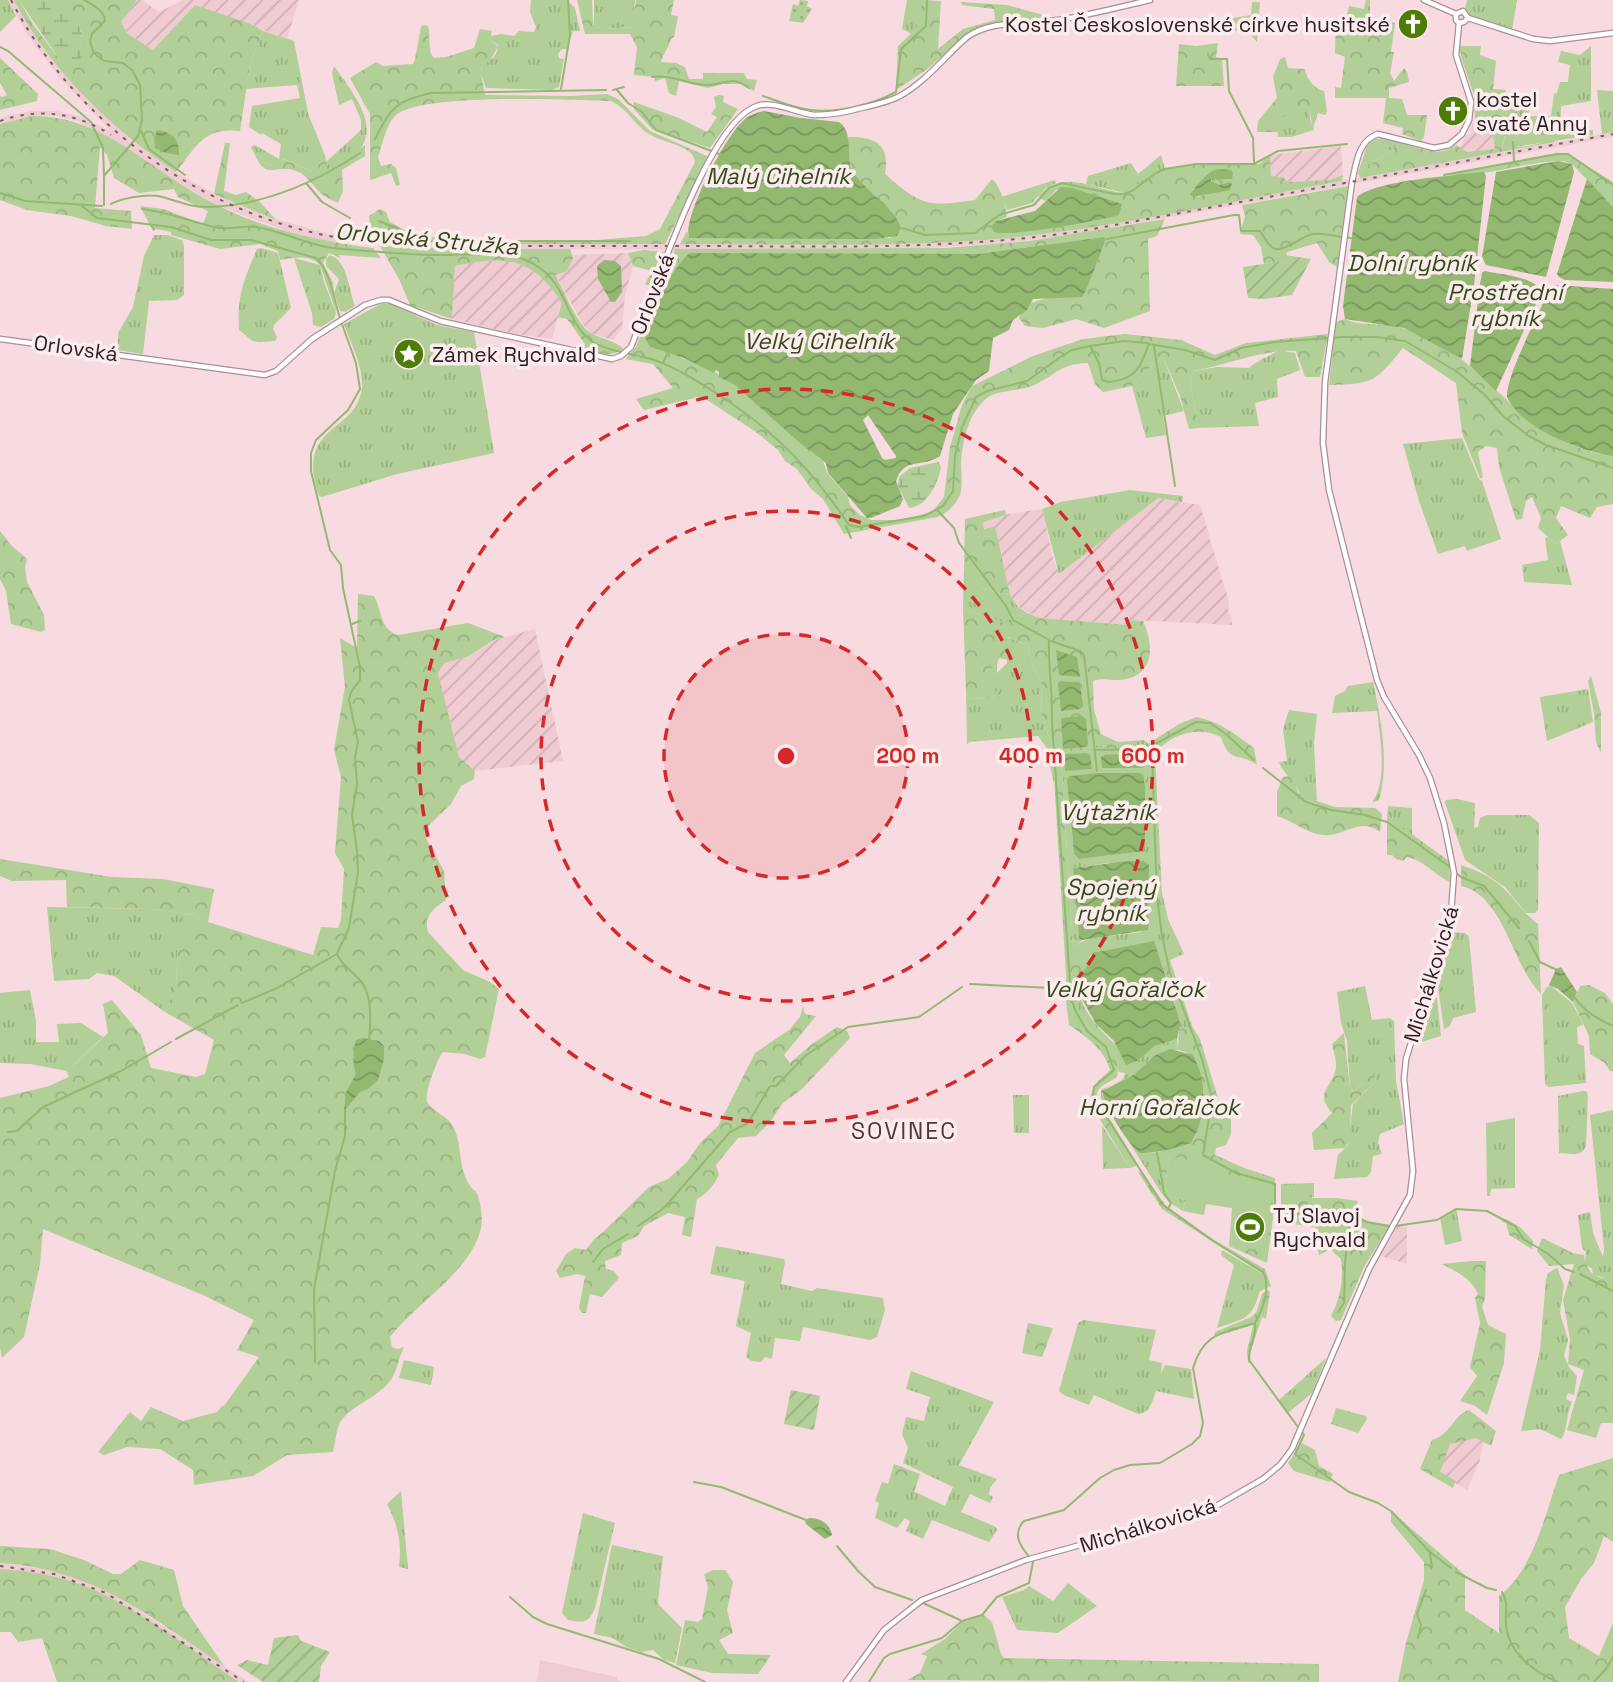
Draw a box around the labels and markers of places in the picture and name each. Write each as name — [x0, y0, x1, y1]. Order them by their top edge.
church icon: Kostel Československé církve husitské — [1396, 7, 1430, 41]
place label: Kostel Československé církve husitské — [1005, 11, 1390, 38]
place label: kostel svaté Anny — [1476, 86, 1588, 137]
church icon: kostel svaté Anny — [1436, 94, 1470, 128]
place icon: Zámek Rychvald — [392, 337, 426, 371]
place label: Zámek Rychvald — [432, 341, 596, 368]
centre of rings — [774, 744, 798, 768]
place label: TJ Slavoj Rychvald — [1273, 1202, 1366, 1253]
sports icon: TJ Slavoj Rychvald — [1233, 1210, 1267, 1244]

